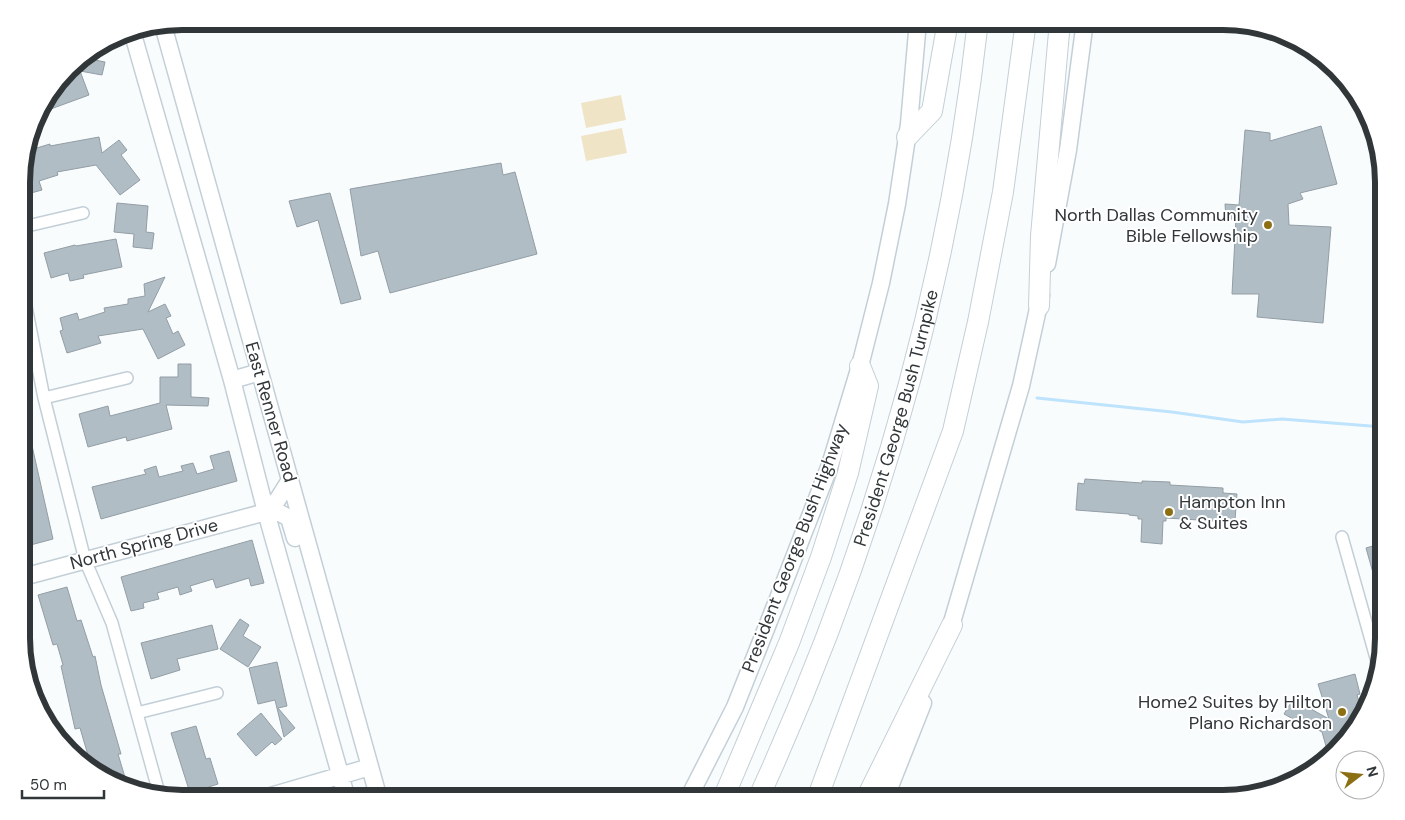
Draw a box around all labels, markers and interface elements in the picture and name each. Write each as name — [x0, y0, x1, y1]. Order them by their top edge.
place label: North Dallas Community Bible Fellowship — [1055, 203, 1258, 248]
marker: North Dallas Community Bible Fellowship — [1262, 219, 1274, 231]
street label: President George Bush Turnpike — [848, 287, 944, 550]
street label: East Renner Road — [239, 339, 303, 485]
street label: President George Bush Highway — [736, 420, 854, 676]
place label: Hampton Inn & Suites — [1179, 490, 1285, 535]
marker: Hampton Inn & Suites — [1163, 506, 1175, 518]
street label: North Spring Drive — [67, 513, 221, 575]
place label: Home2 Suites by Hilton Plano Richardson — [1138, 690, 1332, 735]
marker: Home2 Suites by Hilton Plano Richardson — [1336, 706, 1348, 718]
north arrow — [1335, 750, 1385, 800]
text: N — [1362, 764, 1383, 779]
scale bar — [22, 768, 105, 800]
text: 50 m — [30, 775, 67, 795]

